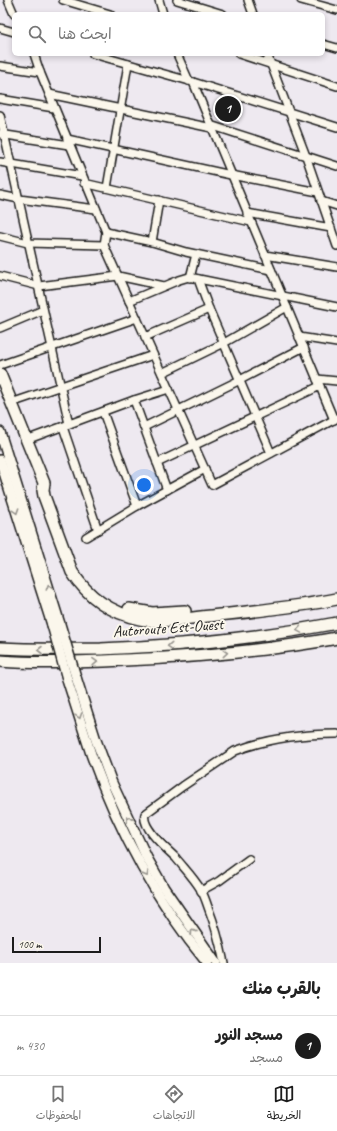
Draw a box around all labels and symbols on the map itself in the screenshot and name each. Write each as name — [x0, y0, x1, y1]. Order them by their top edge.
pin: 1 — [215, 94, 241, 124]
your location — [134, 475, 154, 495]
one-way arrow — [11, 507, 20, 514]
one-way arrow — [45, 584, 54, 591]
street label: Autoroute Est-Ouest — [112, 614, 226, 642]
one-way arrow — [296, 625, 302, 634]
one-way arrow — [167, 641, 173, 650]
one-way arrow — [37, 646, 43, 654]
one-way arrow — [222, 649, 228, 658]
one-way arrow — [92, 657, 98, 666]
one-way arrow — [74, 712, 83, 719]
one-way arrow — [126, 816, 134, 823]
one-way arrow — [142, 870, 149, 877]
one-way arrow — [191, 929, 198, 936]
scale bar — [12, 935, 101, 954]

